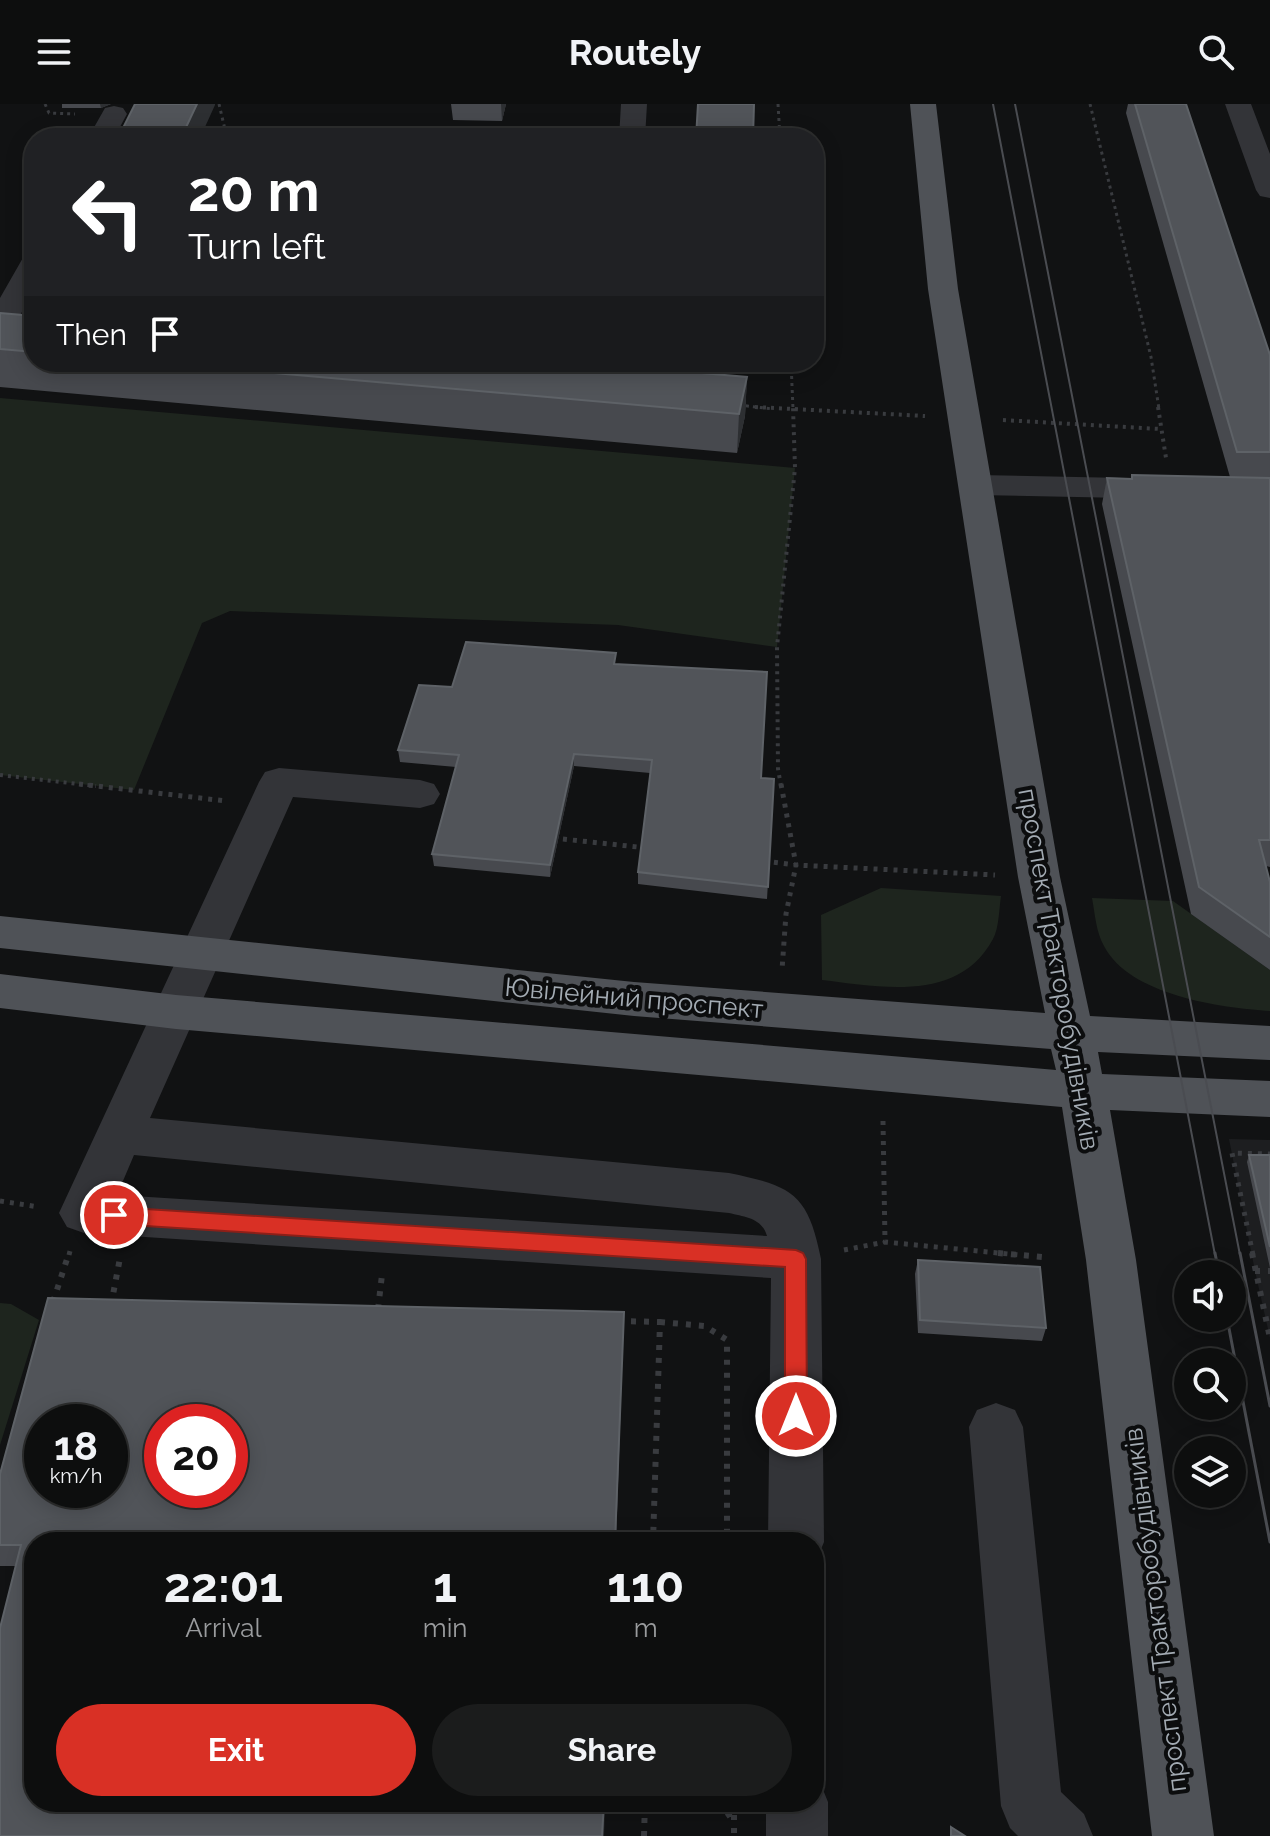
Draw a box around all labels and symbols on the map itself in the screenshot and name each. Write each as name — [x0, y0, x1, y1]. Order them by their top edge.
street label: проспект Тракторобудівників — [1012, 786, 1106, 1152]
street label: Ювілейний проспект — [503, 972, 765, 1024]
pin — [80, 1181, 148, 1249]
position arrow — [754, 1374, 838, 1458]
speed limit sign: 20 — [144, 1404, 248, 1508]
street label: проспект Тракторобудівників — [1118, 1426, 1192, 1794]

